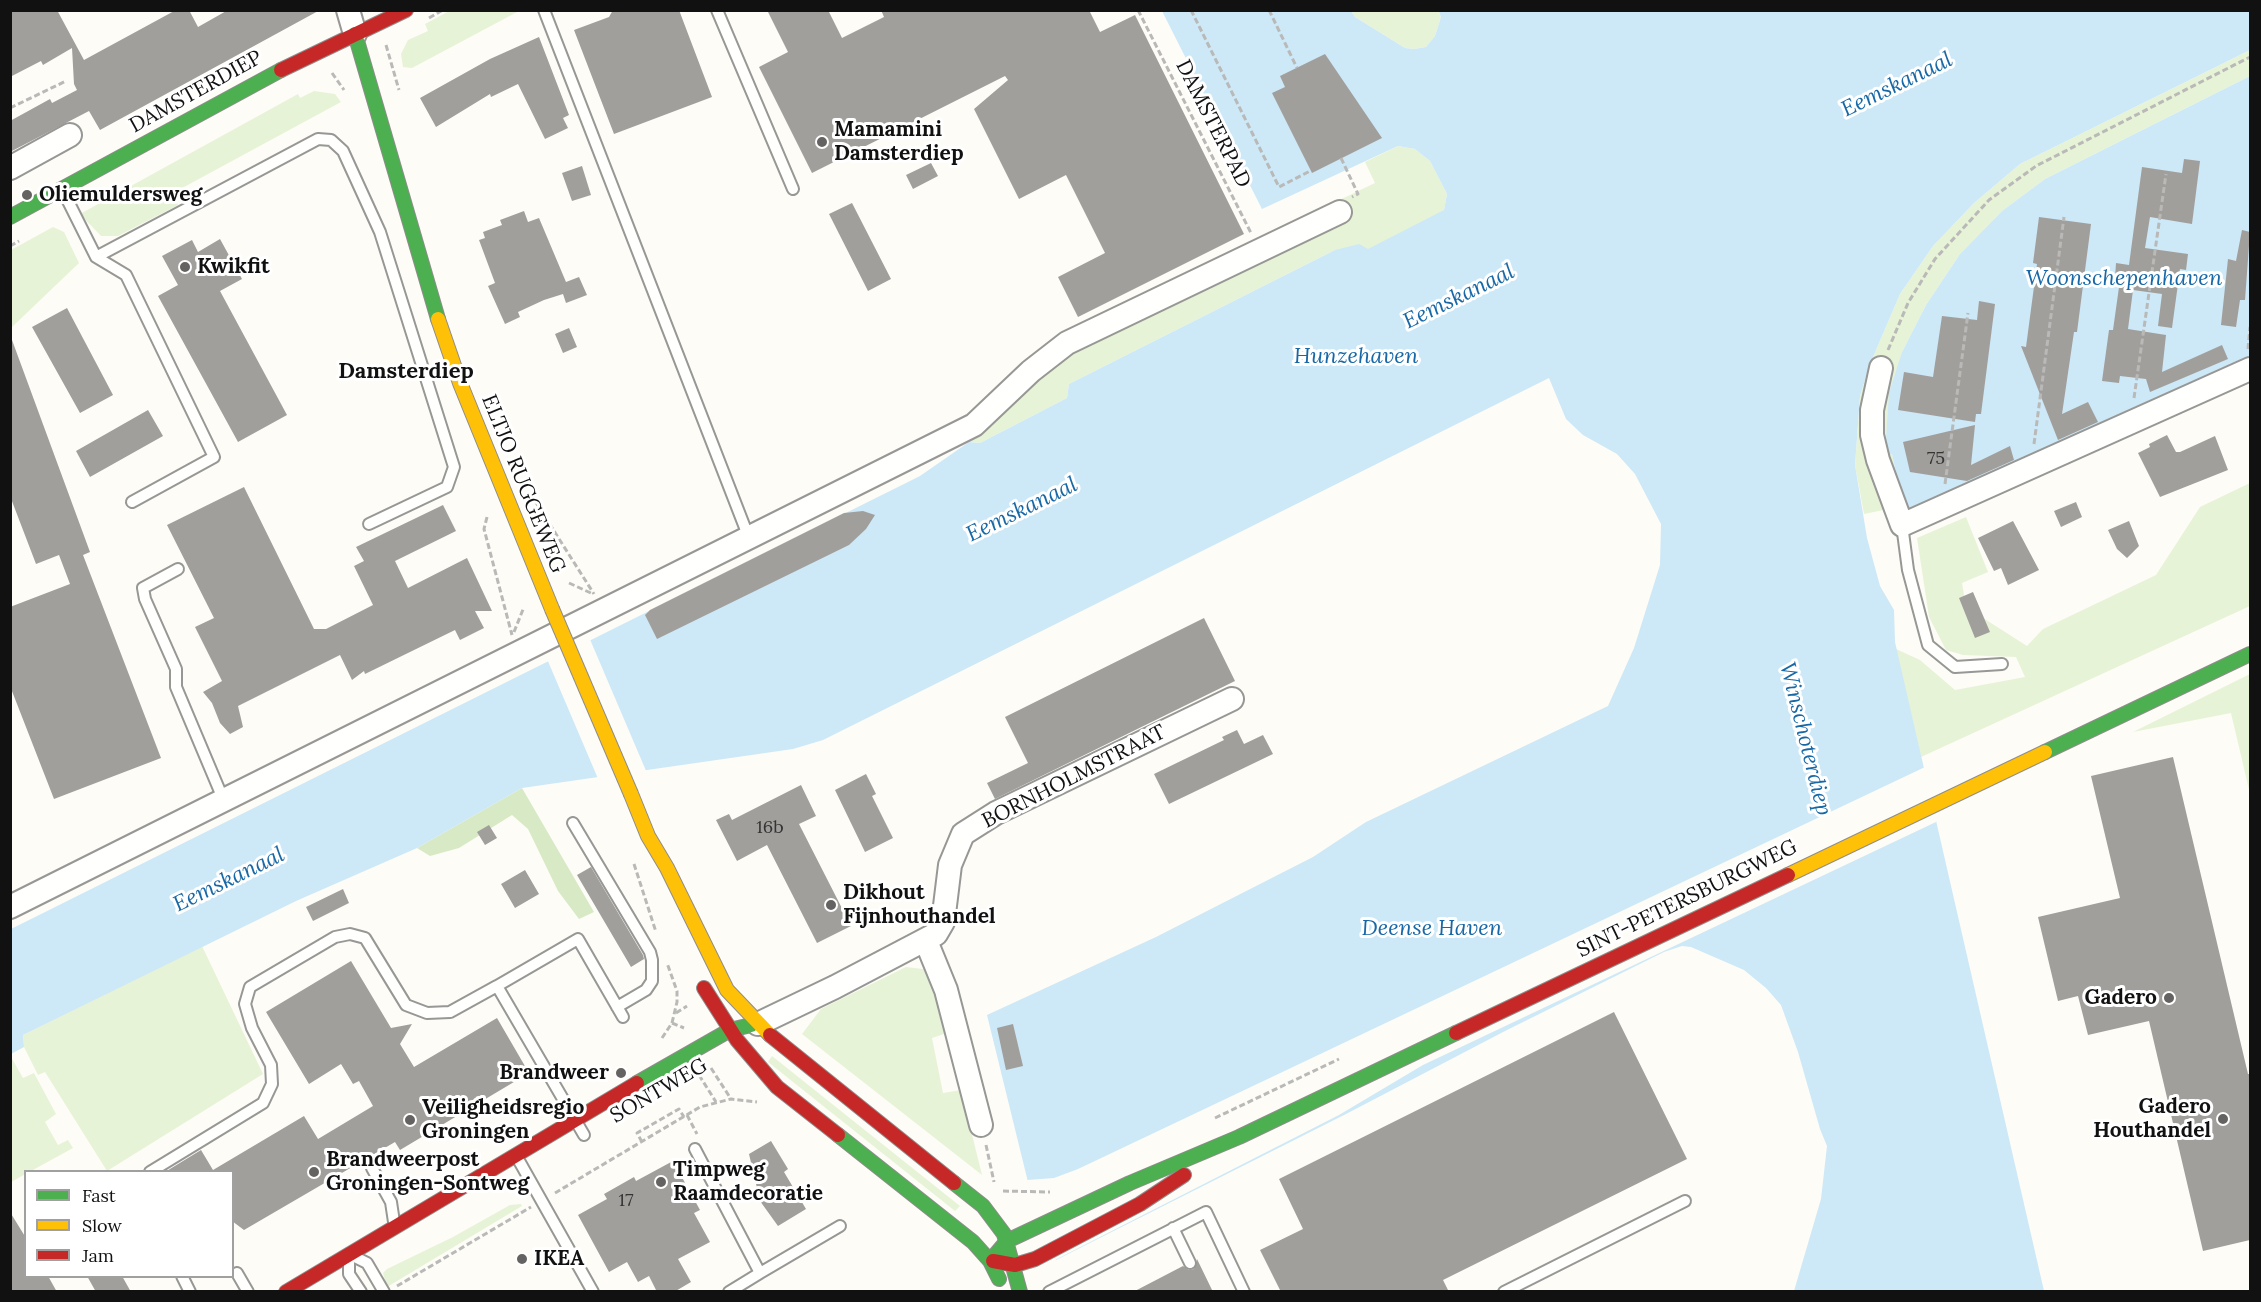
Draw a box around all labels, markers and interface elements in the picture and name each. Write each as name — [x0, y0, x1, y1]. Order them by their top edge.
street label: DAMSTERDIEP — [125, 45, 267, 139]
water label: Eemskanaal — [1837, 47, 1957, 123]
street label: DAMSTERPAD — [1170, 56, 1256, 192]
place label: Mamamini Damsterdiep — [834, 117, 964, 167]
marker: Mamamini Damsterdiep — [815, 135, 829, 149]
place label: Oliemuldersweg — [39, 182, 202, 208]
marker: Oliemuldersweg — [20, 188, 34, 202]
place label: Kwikfit — [197, 254, 270, 280]
water label: Eemskanaal — [1399, 259, 1519, 335]
marker: Kwikfit — [178, 260, 192, 274]
water label: Woonschepenhaven — [2026, 266, 2222, 292]
water label: Hunzehaven — [1294, 344, 1418, 370]
district label: Damsterdiep — [338, 359, 474, 385]
street label: ELTJO RUGGEWEG — [476, 391, 570, 577]
house number: 75 — [1927, 448, 1945, 470]
water label: Eemskanaal — [962, 472, 1082, 548]
water label: Winschoterdiep — [1773, 660, 1837, 818]
street label: BORNHOLMSTRAAT — [978, 720, 1170, 834]
house number: 16b — [756, 817, 784, 839]
street label: SINT-PETERSBURGWEG — [1573, 835, 1801, 963]
water label: Eemskanaal — [169, 842, 289, 918]
place label: Dikhout Fijnhouthandel — [843, 880, 996, 930]
marker: Dikhout Fijnhouthandel — [824, 898, 838, 912]
water label: Deense Haven — [1362, 916, 1502, 942]
place label: Gadero — [2085, 985, 2157, 1011]
marker: Gadero — [2162, 991, 2176, 1005]
street label: SONTWEG — [606, 1053, 712, 1129]
place label: Brandweer — [499, 1060, 609, 1086]
marker: Brandweer — [614, 1066, 628, 1080]
place label: Gadero Houthandel — [2093, 1094, 2211, 1144]
place label: Veiligheidsregio Groningen — [422, 1095, 584, 1145]
marker: Gadero Houthandel — [2216, 1112, 2230, 1126]
marker: Veiligheidsregio Groningen — [403, 1113, 417, 1127]
place label: Brandweerpost Groningen-Sontweg — [326, 1147, 529, 1197]
place label: Timpweg Raamdecoratie — [673, 1157, 823, 1207]
marker: Brandweerpost Groningen-Sontweg — [307, 1165, 321, 1179]
legend — [24, 1170, 234, 1278]
marker: Timpweg Raamdecoratie — [654, 1175, 668, 1189]
text: Fast — [82, 1184, 116, 1207]
house number: 17 — [619, 1190, 633, 1212]
text: Slow — [82, 1214, 122, 1237]
text: Jam — [82, 1244, 114, 1267]
place label: IKEA — [534, 1246, 584, 1272]
marker: IKEA — [515, 1252, 529, 1266]

